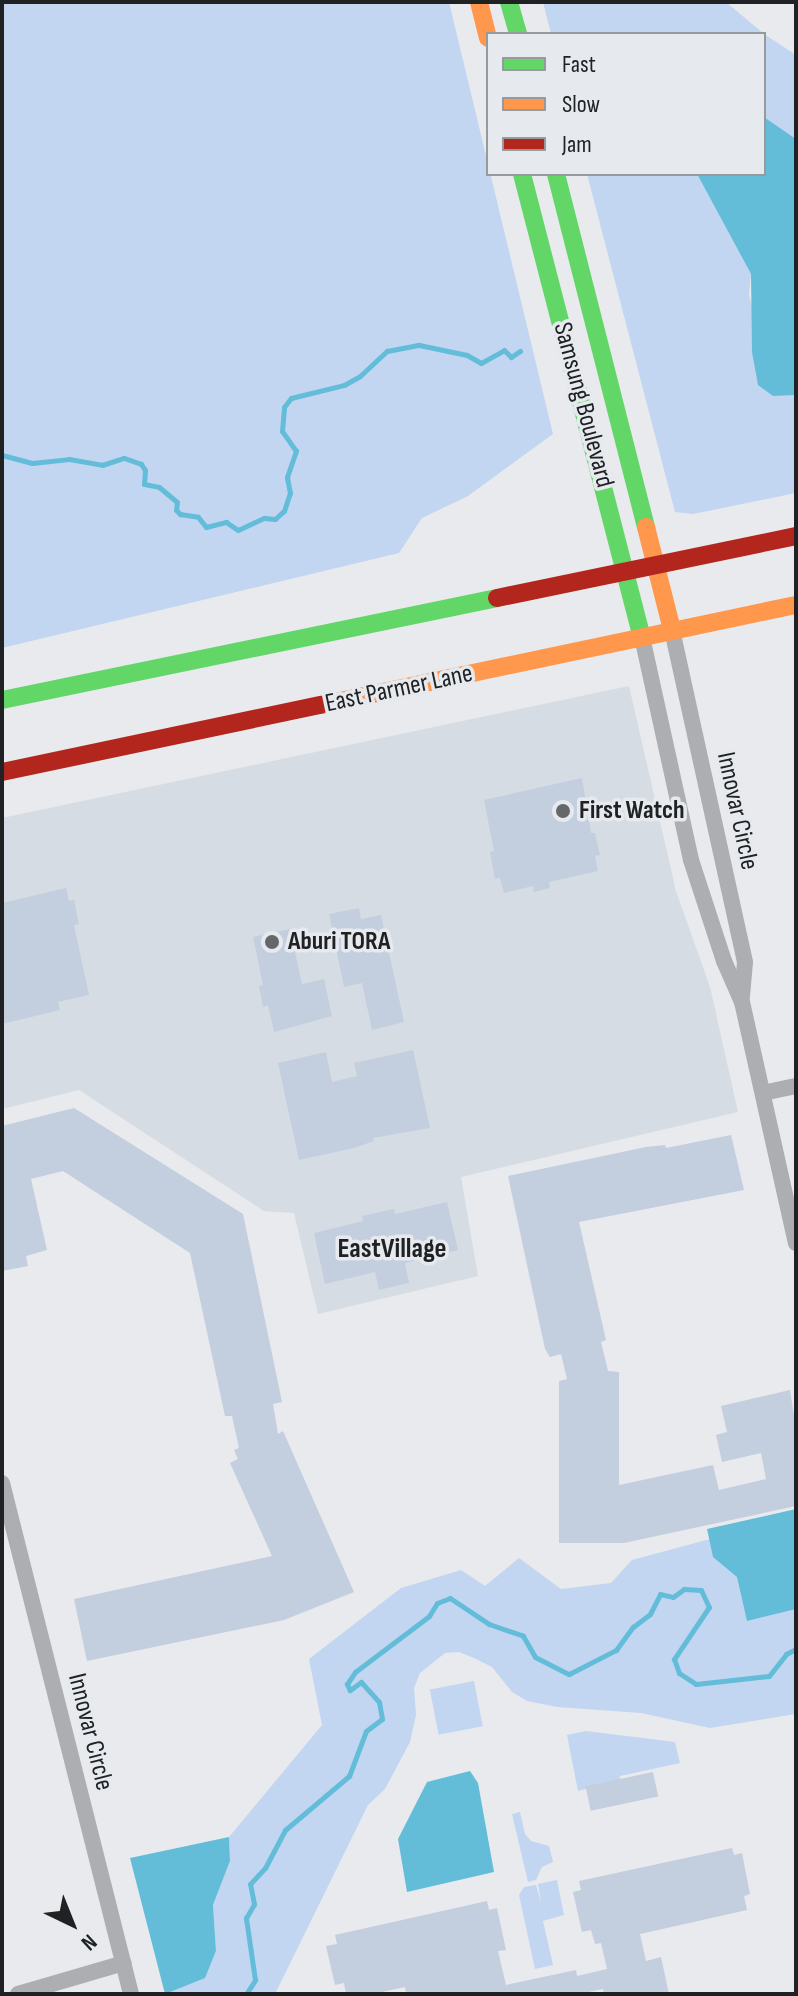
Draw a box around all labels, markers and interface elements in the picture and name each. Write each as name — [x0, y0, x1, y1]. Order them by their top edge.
legend — [486, 32, 766, 176]
text: Fast — [562, 50, 596, 79]
text: Slow — [562, 90, 600, 119]
text: Jam — [562, 130, 592, 159]
street label: Samsung Boulevard — [546, 319, 620, 491]
street label: East Parmer Lane — [323, 658, 475, 720]
street label: Innovar Circle — [709, 749, 765, 873]
place label: First Watch — [579, 795, 685, 827]
marker: First Watch — [554, 802, 572, 820]
place label: Aburi TORA — [288, 926, 390, 958]
marker: Aburi TORA — [263, 933, 281, 951]
district label: EastVillage — [337, 1232, 447, 1266]
street label: Innovar Circle — [60, 1670, 120, 1794]
north arrow — [32, 1884, 112, 1964]
text: N — [75, 1928, 102, 1956]

